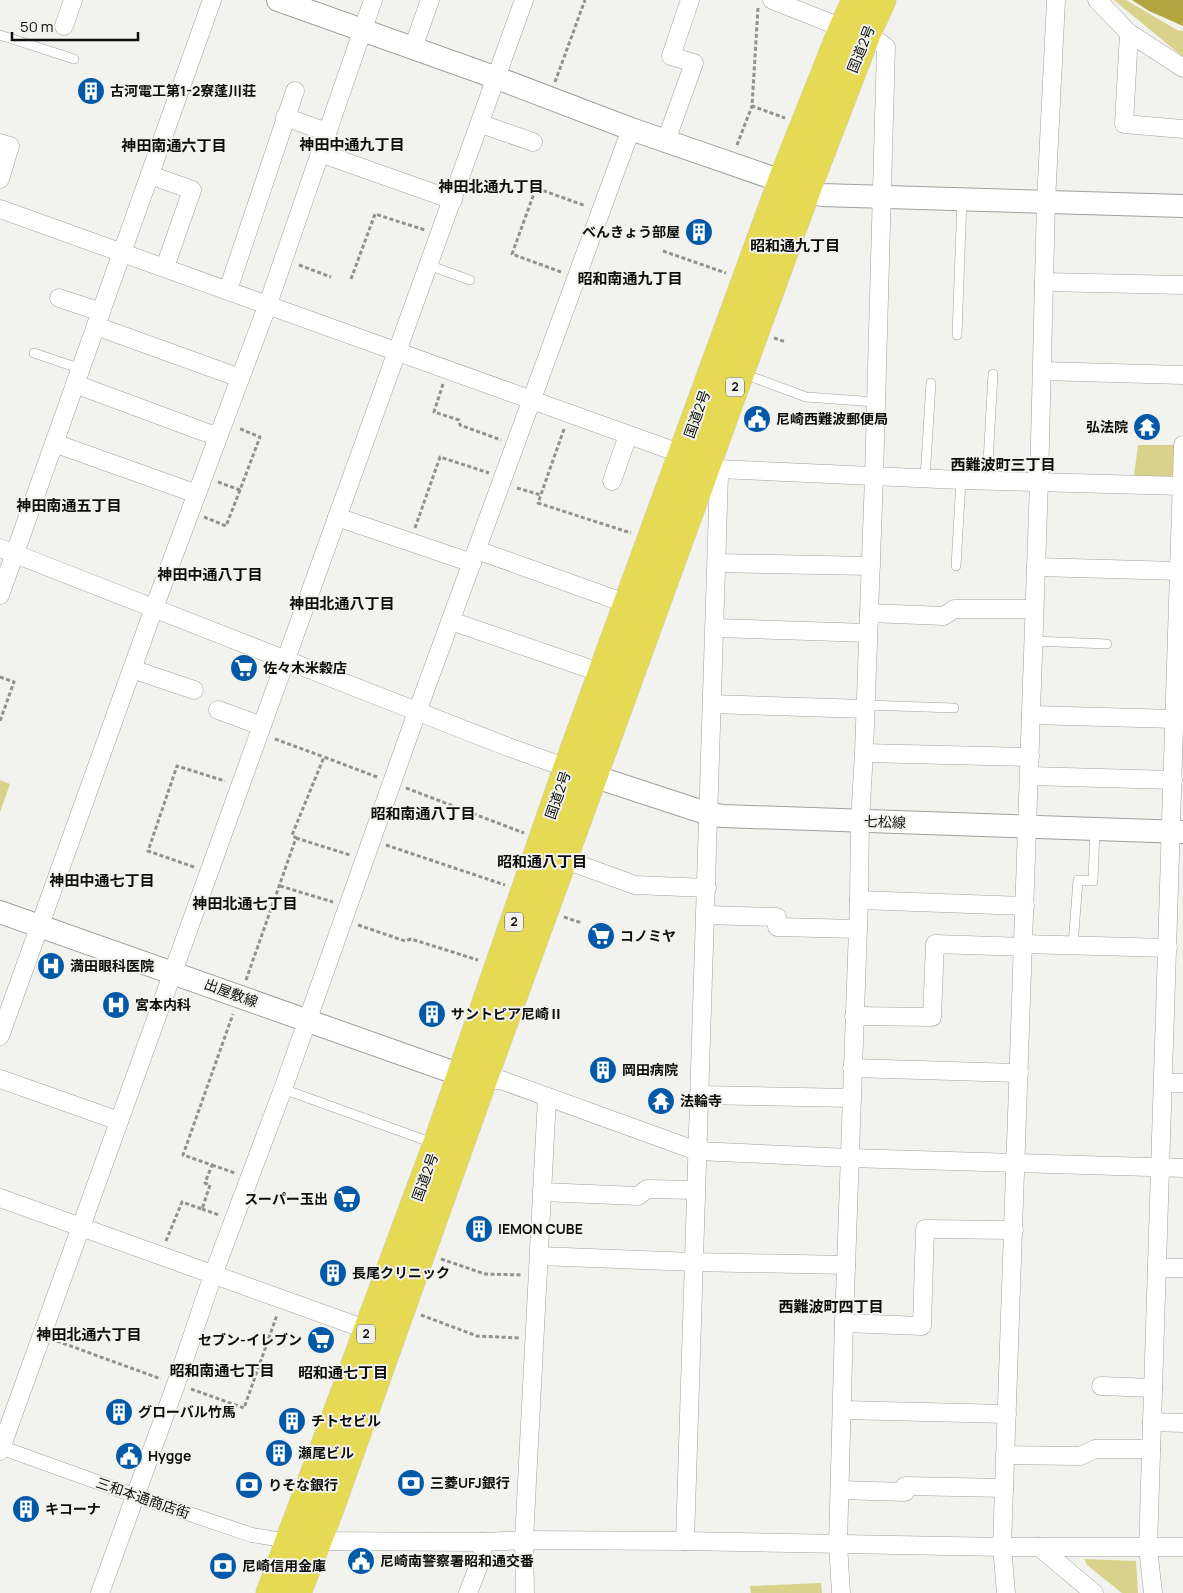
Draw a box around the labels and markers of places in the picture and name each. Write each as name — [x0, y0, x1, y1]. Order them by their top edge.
building icon: 古河電工第1-2寮蓬川荘 — [76, 76, 106, 106]
place label: 古河電工第1-2寮蓬川荘 — [110, 81, 256, 100]
building icon: べんきょう部屋 — [684, 217, 714, 247]
place label: べんきょう部屋 — [582, 222, 680, 241]
public building icon: 尼崎西難波郵便局 — [742, 404, 772, 434]
place label: 尼崎西難波郵便局 — [776, 409, 888, 428]
temple icon: 弘法院 — [1132, 412, 1162, 442]
place label: 弘法院 — [1086, 417, 1128, 436]
supermarket icon: 佐々木米穀店 — [229, 653, 259, 683]
place label: 佐々木米穀店 — [263, 658, 347, 677]
supermarket icon: コノミヤ — [586, 921, 616, 951]
place label: コノミヤ — [620, 926, 676, 945]
hospital icon: 満田眼科医院 — [36, 951, 66, 981]
place label: 満田眼科医院 — [70, 956, 154, 975]
hospital icon: 宮本内科 — [101, 990, 131, 1020]
place label: 宮本内科 — [135, 995, 191, 1014]
building icon: サントピア尼崎Ⅱ — [417, 999, 447, 1029]
place label: サントピア尼崎Ⅱ — [451, 1004, 563, 1023]
building icon: 岡田病院 — [588, 1055, 618, 1085]
place label: 岡田病院 — [622, 1060, 678, 1079]
temple icon: 法輪寺 — [646, 1086, 676, 1116]
place label: 法輪寺 — [680, 1091, 722, 1110]
supermarket icon: スーパー玉出 — [332, 1184, 362, 1214]
place label: スーパー玉出 — [244, 1189, 328, 1208]
building icon: IEMON CUBE — [464, 1214, 494, 1244]
place label: IEMON CUBE — [498, 1219, 583, 1238]
building icon: 長尾クリニック — [318, 1258, 348, 1288]
place label: 長尾クリニック — [352, 1263, 450, 1282]
supermarket icon: セブン-イレブン — [306, 1325, 336, 1355]
place label: セブン-イレブン — [198, 1330, 302, 1349]
building icon: グローバル竹馬 — [104, 1397, 134, 1427]
place label: グローバル竹馬 — [138, 1402, 236, 1421]
building icon: チトセビル — [277, 1406, 307, 1436]
place label: チトセビル — [311, 1411, 381, 1430]
building icon: 瀬尾ビル — [264, 1438, 294, 1468]
public building icon: Hygge — [114, 1441, 144, 1471]
place label: 瀬尾ビル — [298, 1443, 354, 1462]
place label: Hygge — [148, 1446, 191, 1465]
bank icon: 三菱UFJ銀行 — [396, 1468, 426, 1498]
bank icon: りそな銀行 — [234, 1470, 264, 1500]
place label: 三菱UFJ銀行 — [430, 1473, 510, 1492]
place label: りそな銀行 — [268, 1475, 338, 1494]
building icon: キコーナ — [11, 1494, 41, 1524]
place label: キコーナ — [45, 1499, 101, 1518]
public building icon: 尼崎南警察署昭和通交番 — [346, 1546, 376, 1576]
bank icon: 尼崎信用金庫 — [208, 1551, 238, 1581]
place label: 尼崎南警察署昭和通交番 — [380, 1551, 534, 1570]
place label: 尼崎信用金庫 — [242, 1556, 326, 1575]

